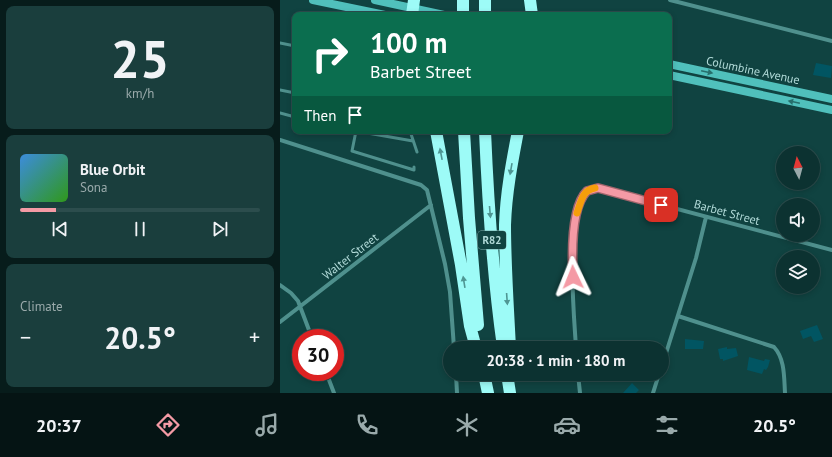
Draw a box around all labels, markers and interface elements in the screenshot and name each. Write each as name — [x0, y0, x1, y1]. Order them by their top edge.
text: 100 m — [370, 24, 447, 61]
text: 25 — [111, 25, 169, 92]
icon: right — [304, 28, 356, 80]
street label: Columbine Avenue — [705, 53, 801, 87]
text: Barbet Street — [370, 60, 471, 83]
one-way arrow — [701, 70, 713, 76]
text: km/h — [126, 85, 154, 102]
one-way arrow — [788, 99, 800, 105]
icon: arrive — [344, 104, 366, 126]
text: Then — [304, 106, 336, 125]
north arrow — [776, 146, 820, 190]
map controls — [776, 146, 820, 294]
one-way arrow — [438, 148, 444, 160]
text: Blue Orbit — [80, 160, 145, 179]
one-way arrow — [508, 163, 514, 175]
text: Sona — [80, 179, 107, 196]
pin — [644, 188, 678, 222]
icon: arrive — [650, 194, 672, 216]
street label: Barbet Street — [692, 196, 762, 228]
button: sound — [776, 198, 820, 242]
one-way arrow — [486, 206, 493, 218]
icon: previous — [49, 218, 71, 240]
icon: pause — [129, 218, 151, 240]
icon: next — [209, 218, 231, 240]
street label: Walter Street — [319, 230, 381, 282]
road number: R82 — [478, 231, 506, 249]
button: layers — [776, 250, 820, 294]
position arrow — [552, 256, 594, 298]
one-way arrow — [461, 276, 467, 288]
one-way arrow — [504, 293, 511, 305]
text: Climate — [20, 298, 63, 315]
text: 20.5° — [104, 318, 176, 357]
text: − — [20, 323, 31, 351]
text: + — [249, 323, 260, 351]
speed limit sign: 30 — [292, 329, 344, 381]
text: 20:38 · 1 min · 180 m — [487, 351, 625, 370]
icon: directions — [154, 411, 182, 439]
icon: music — [253, 411, 281, 439]
icon: phone — [353, 411, 381, 439]
icon: climate — [453, 411, 481, 439]
icon: car — [553, 411, 581, 439]
icon: filters — [653, 411, 681, 439]
text: 20:37 — [36, 414, 82, 437]
text: 20.5° — [753, 414, 796, 437]

